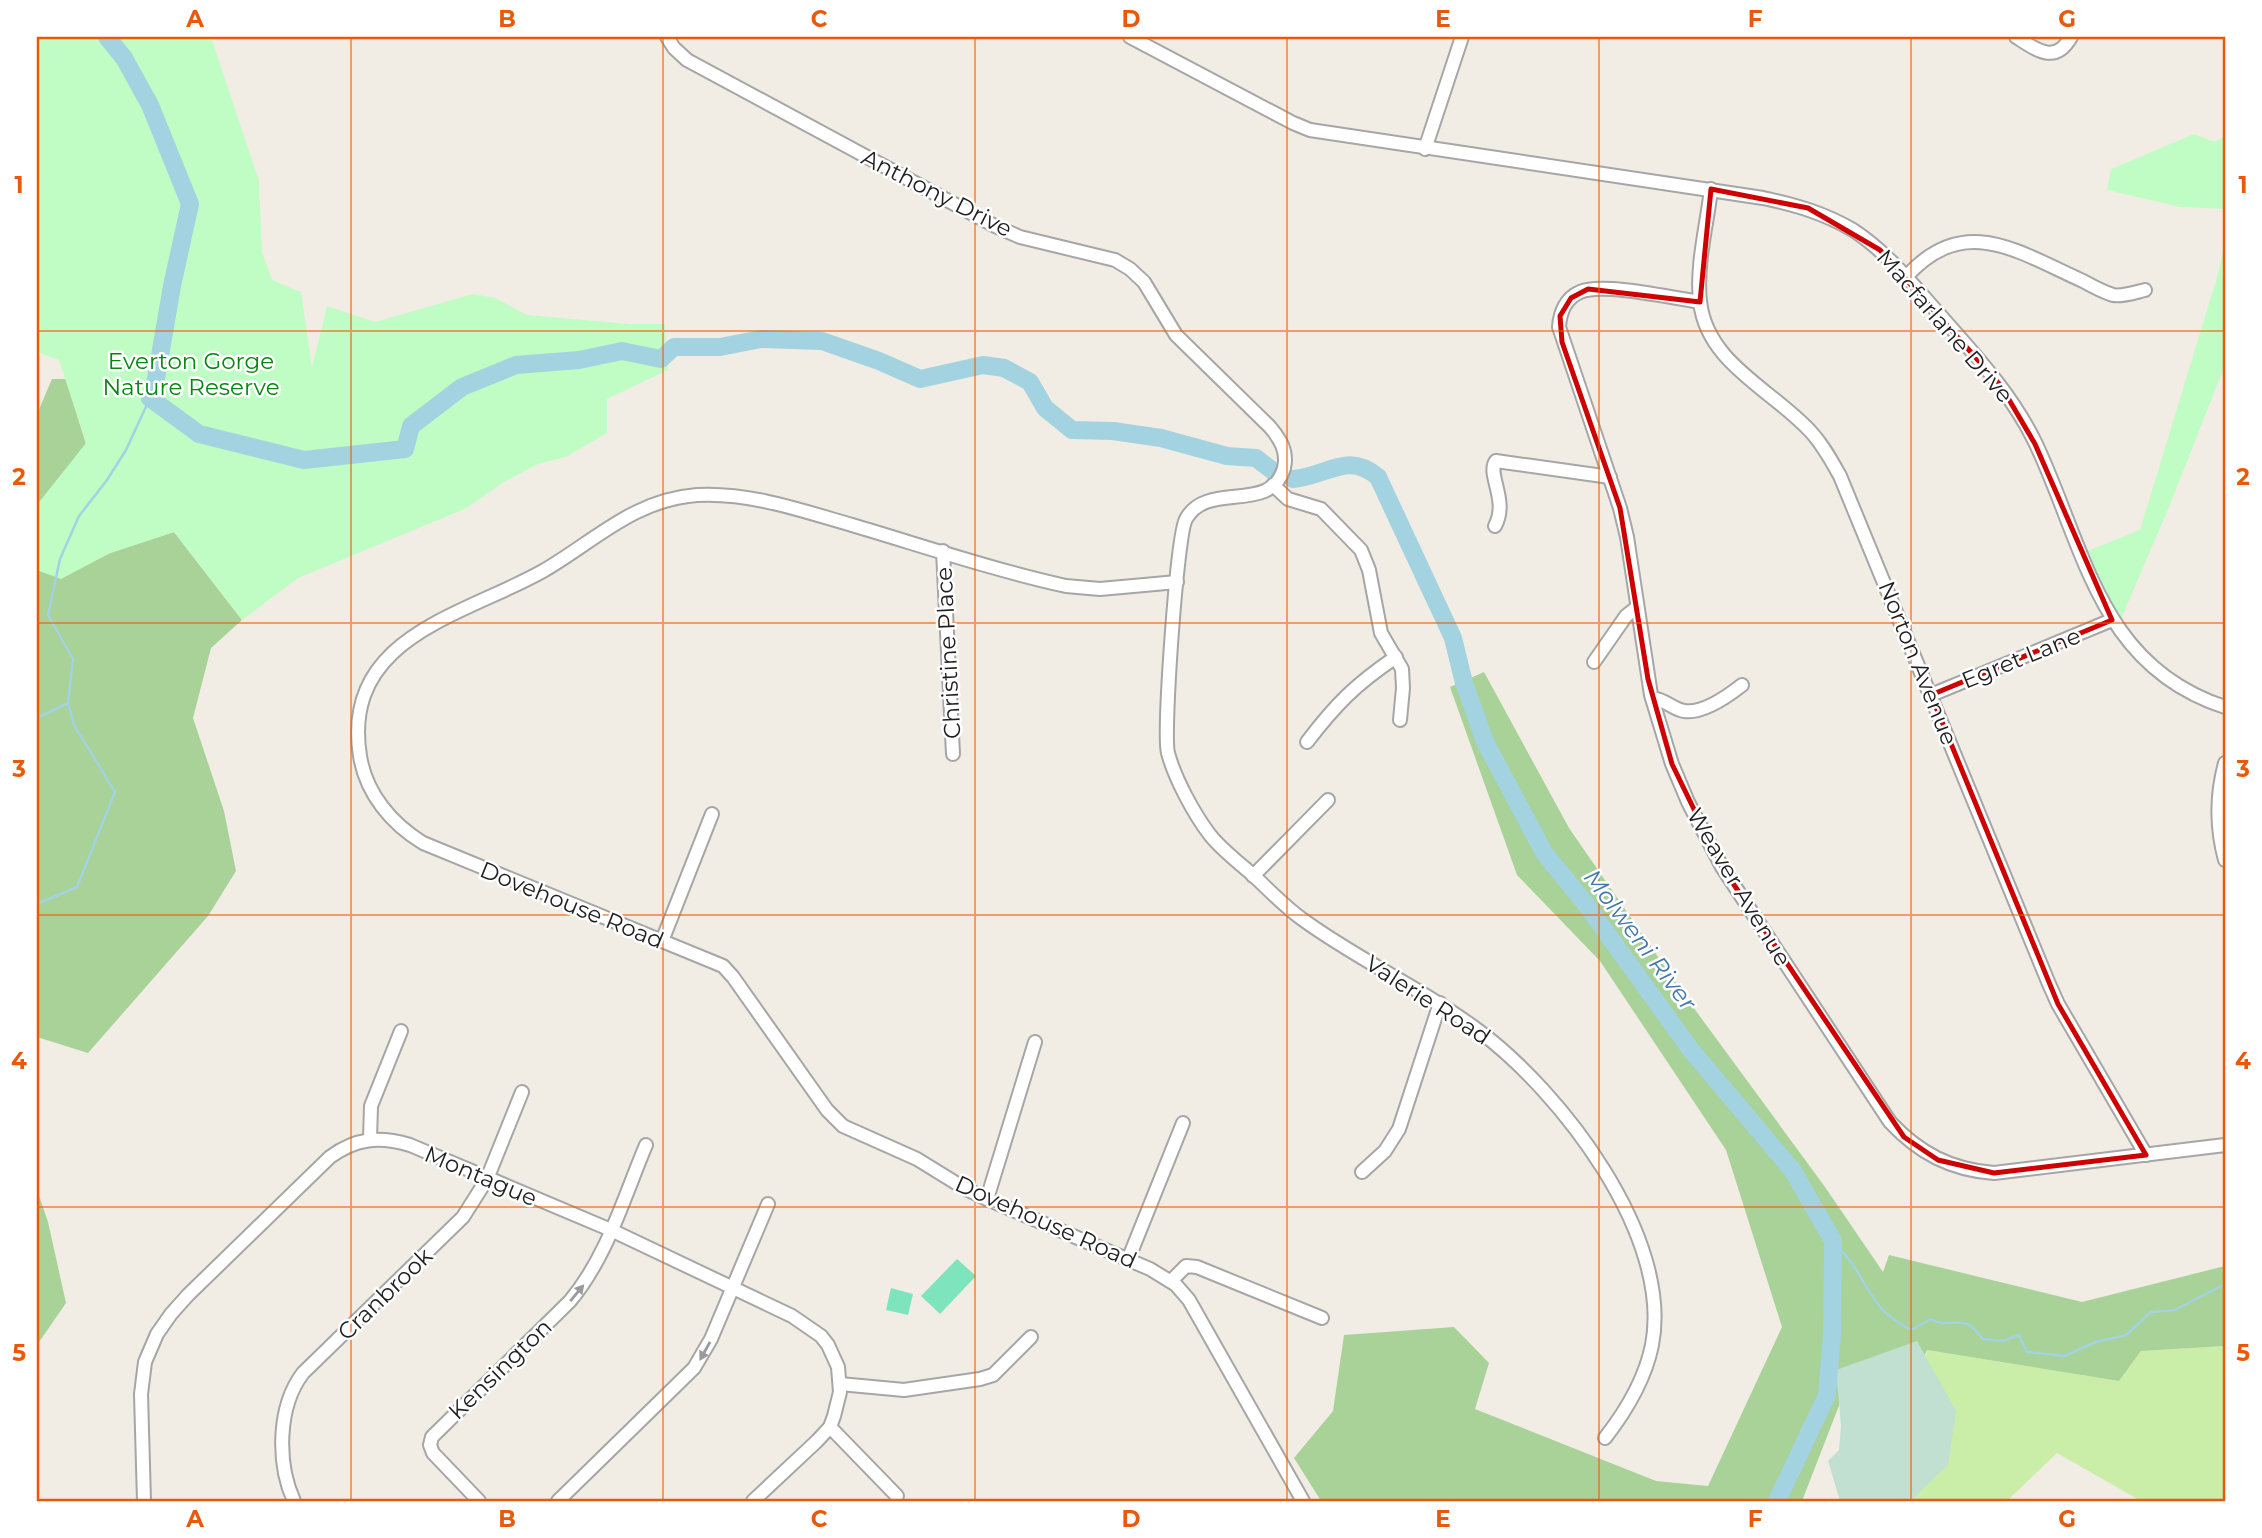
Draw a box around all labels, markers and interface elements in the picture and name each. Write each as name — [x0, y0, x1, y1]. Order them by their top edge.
text: A — [185, 5, 204, 33]
text: B — [498, 5, 516, 33]
text: C — [811, 5, 828, 33]
text: D — [1122, 5, 1141, 33]
text: E — [1435, 5, 1451, 33]
text: F — [1748, 5, 1763, 33]
text: G — [2058, 5, 2076, 33]
street label: Anthony Drive — [857, 143, 1017, 243]
text: 1 — [14, 171, 24, 199]
text: 1 — [2238, 171, 2248, 199]
street label: Macfarlane Drive — [1871, 244, 2019, 408]
park label: Everton Gorge Nature Reserve — [102, 347, 280, 401]
text: 2 — [12, 463, 26, 491]
text: 2 — [2236, 463, 2250, 491]
street label: Christine Place — [930, 566, 966, 740]
street label: Norton Avenue — [1872, 577, 1964, 749]
street label: Egret Lane — [1957, 621, 2085, 695]
text: 3 — [11, 755, 26, 783]
text: 3 — [2235, 755, 2250, 783]
street label: Weaver Avenue — [1681, 803, 1797, 971]
street label: Dovehouse Road — [476, 855, 668, 955]
water label: Molweni River — [1578, 863, 1704, 1017]
street label: Valerie Road — [1360, 949, 1496, 1051]
text: 4 — [11, 1047, 27, 1075]
text: 4 — [2235, 1047, 2251, 1075]
street label: Montague — [421, 1140, 541, 1212]
street label: Dovehouse Road — [951, 1169, 1141, 1275]
street label: Cranbrook — [332, 1242, 438, 1346]
one-way arrow — [569, 1284, 585, 1302]
street label: Kensington — [442, 1313, 558, 1425]
text: 5 — [12, 1339, 26, 1367]
text: 5 — [2236, 1339, 2250, 1367]
one-way arrow — [699, 1341, 711, 1360]
text: A — [185, 1505, 204, 1533]
text: B — [498, 1505, 516, 1533]
text: C — [811, 1505, 828, 1533]
text: D — [1122, 1505, 1141, 1533]
text: E — [1435, 1505, 1451, 1533]
text: F — [1748, 1505, 1763, 1533]
text: G — [2058, 1505, 2076, 1533]

